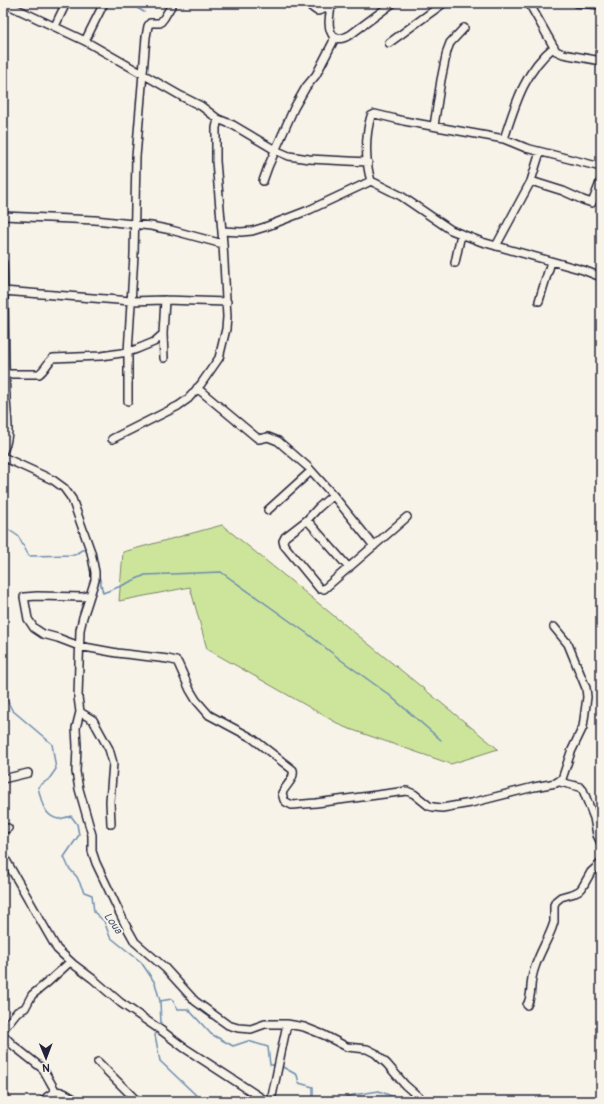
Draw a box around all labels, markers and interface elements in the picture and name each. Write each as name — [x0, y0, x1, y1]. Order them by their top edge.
water label: Loua — [101, 910, 125, 937]
north arrow — [26, 1038, 66, 1078]
text: N — [42, 1061, 50, 1074]

